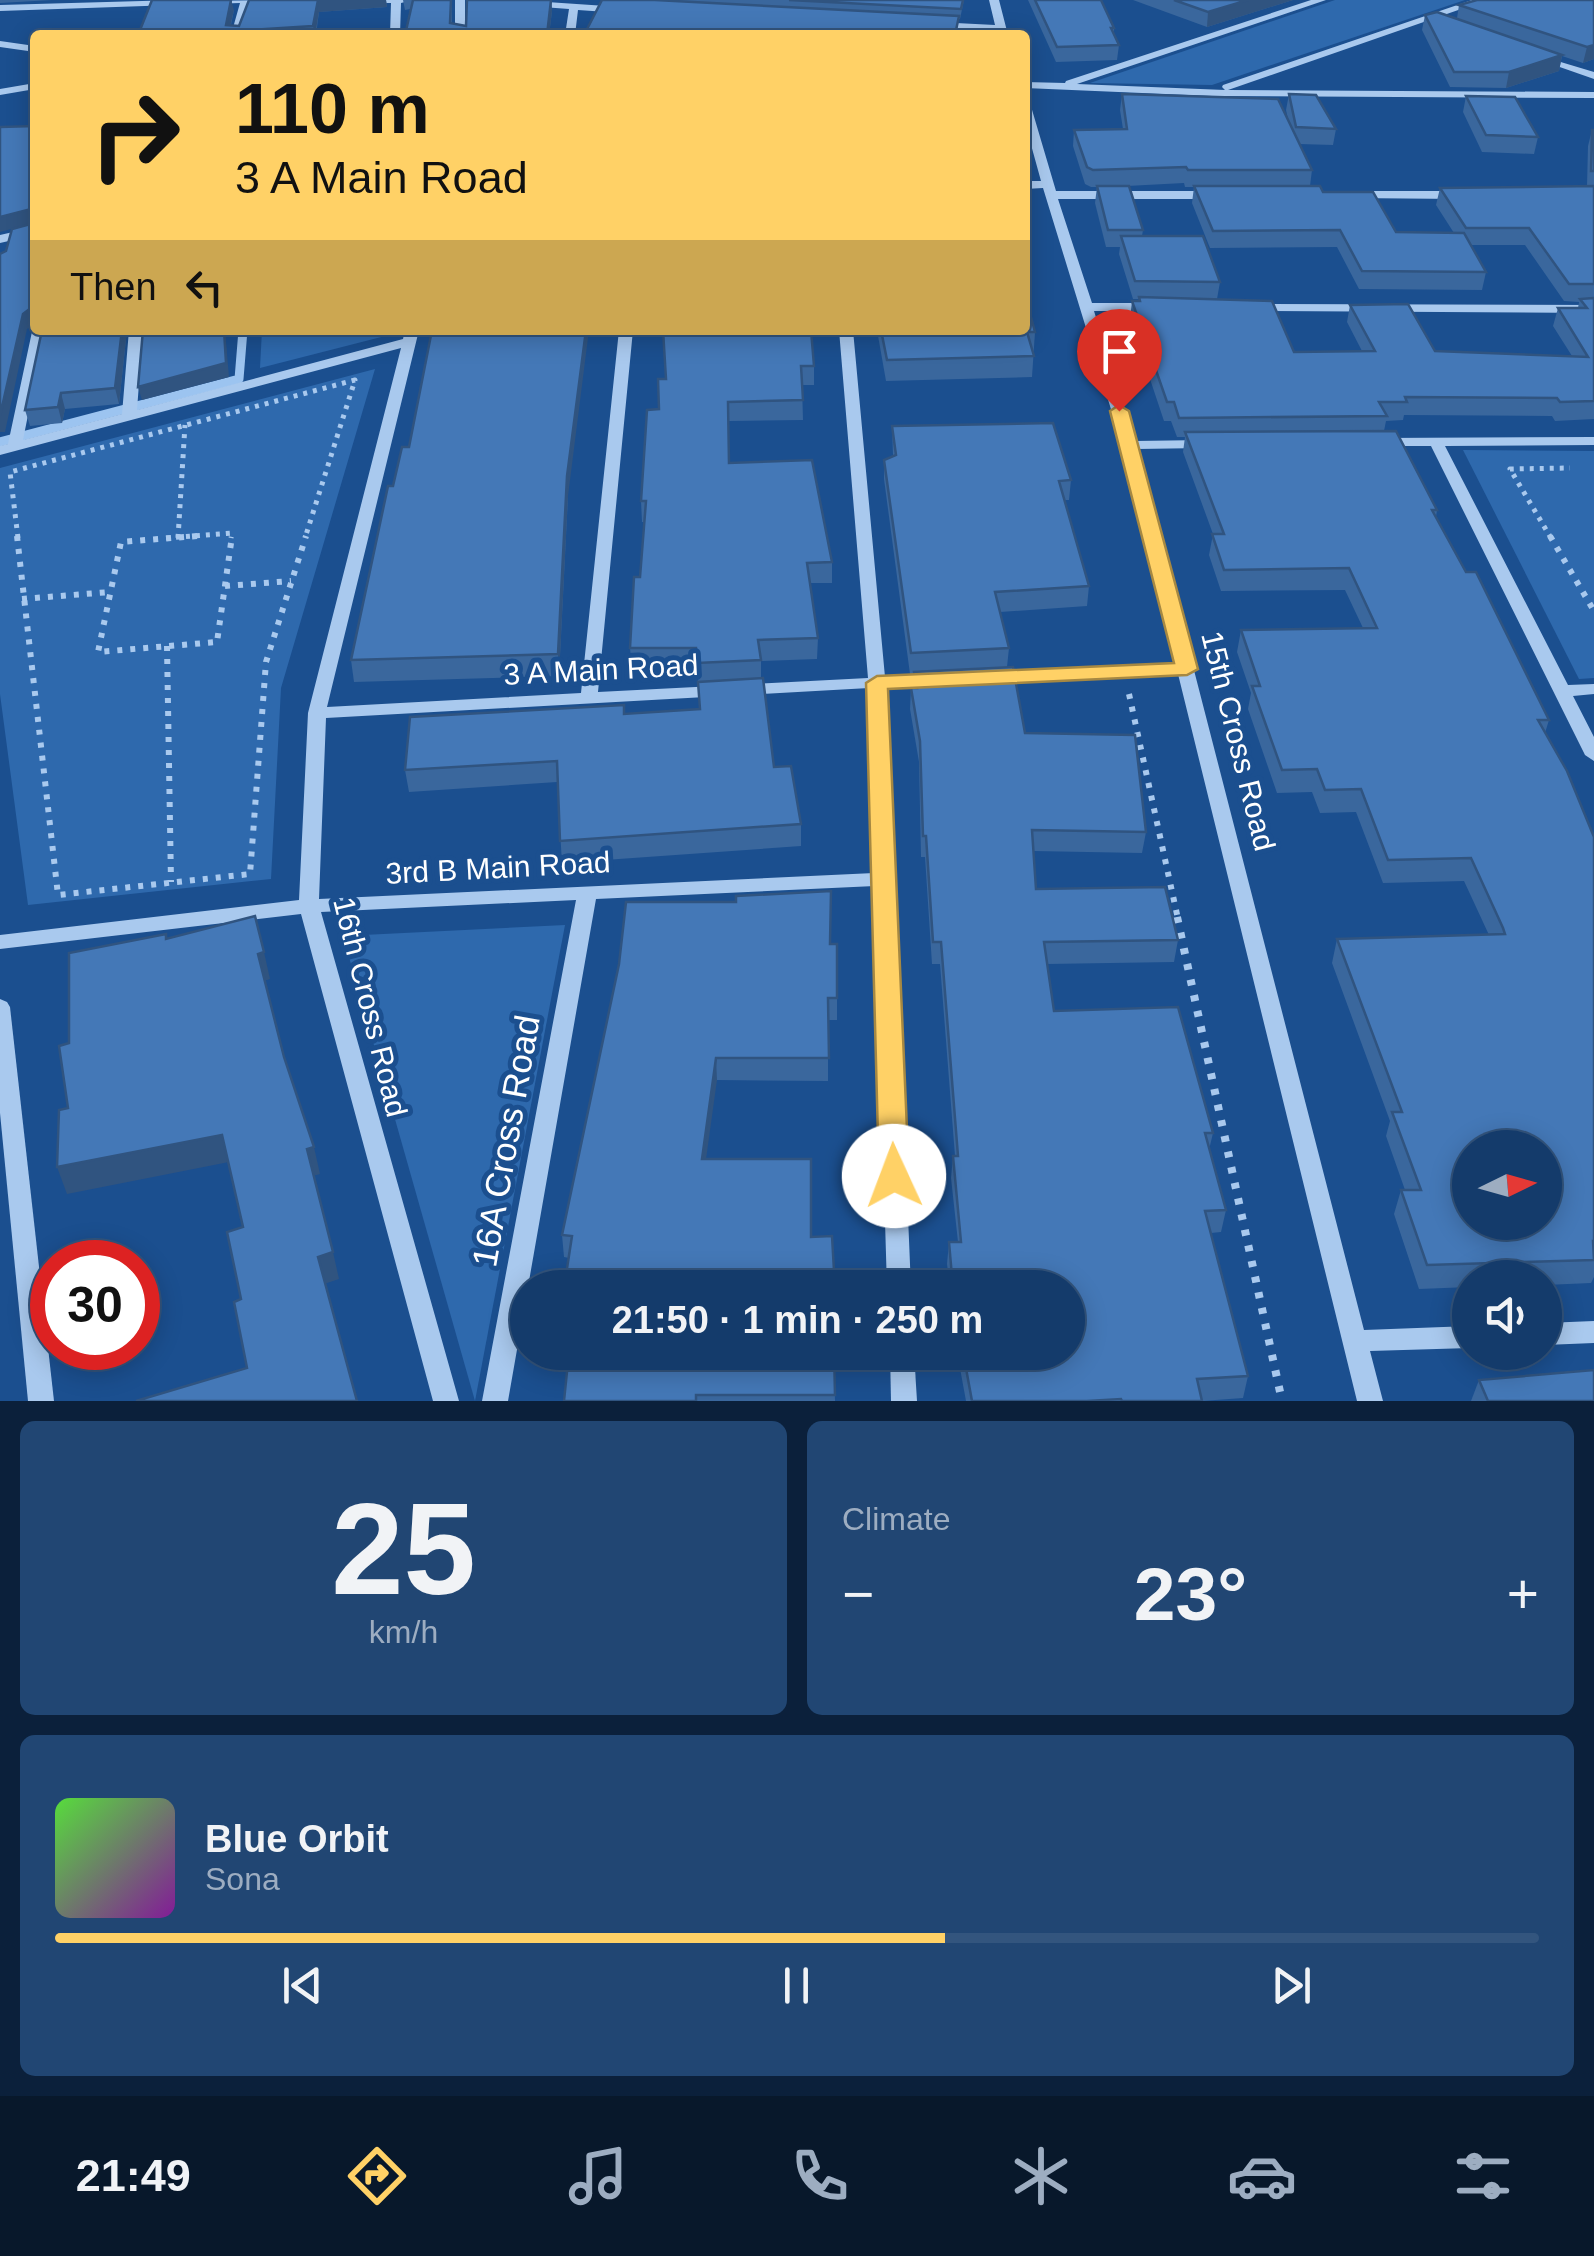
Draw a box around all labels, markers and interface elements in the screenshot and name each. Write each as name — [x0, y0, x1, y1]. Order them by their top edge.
icon: right — [70, 70, 200, 200]
text: 110 m — [235, 70, 430, 148]
text: 3 A Main Road — [235, 152, 528, 203]
icon: left — [177, 260, 232, 315]
text: Then — [70, 266, 157, 308]
pin — [1077, 309, 1162, 412]
icon: arrive — [1092, 324, 1147, 379]
street label: 15th Cross Road — [1195, 628, 1282, 854]
street label: 3 A Main Road — [503, 648, 699, 691]
street label: 3rd B Main Road — [385, 845, 611, 890]
street label: 16th Cross Road — [327, 894, 414, 1120]
street label: 16A Cross Road — [464, 1012, 547, 1270]
position arrow — [842, 1124, 946, 1228]
north arrow — [1452, 1130, 1562, 1240]
map controls — [1452, 1130, 1562, 1370]
speed limit sign: 30 — [30, 1240, 160, 1370]
button: sound — [1452, 1260, 1562, 1370]
text: 21:50 · 1 min · 250 m — [612, 1299, 983, 1341]
text: 25 — [331, 1476, 476, 1622]
text: Climate — [842, 1501, 950, 1537]
text: 23° — [1134, 1552, 1247, 1636]
text: − — [842, 1563, 874, 1625]
text: + — [1507, 1563, 1539, 1625]
text: km/h — [369, 1614, 438, 1650]
text: Blue Orbit — [205, 1818, 389, 1860]
text: Sona — [205, 1861, 280, 1897]
icon: previous — [275, 1958, 330, 2013]
icon: pause — [769, 1958, 824, 2013]
icon: next — [1264, 1958, 1319, 2013]
icon: directions — [342, 2141, 412, 2211]
icon: music — [563, 2141, 633, 2211]
icon: phone — [785, 2141, 855, 2211]
icon: climate — [1006, 2141, 1076, 2211]
icon: car — [1227, 2141, 1297, 2211]
icon: filters — [1448, 2141, 1518, 2211]
text: 21:49 — [76, 2150, 191, 2201]

